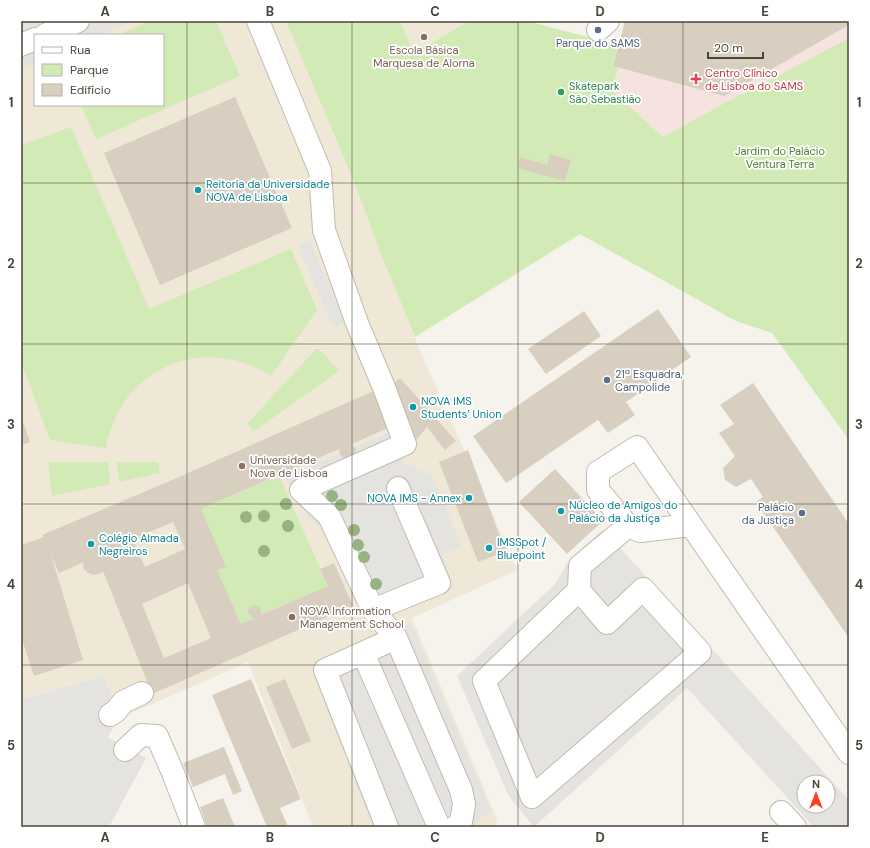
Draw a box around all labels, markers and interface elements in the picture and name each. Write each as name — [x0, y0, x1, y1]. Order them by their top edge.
text: A — [100, 3, 110, 20]
text: B — [266, 3, 274, 20]
text: C — [430, 3, 440, 20]
text: D — [595, 3, 605, 20]
text: E — [761, 3, 769, 20]
marker: Parque do SAMS — [593, 25, 603, 35]
marker: Escola Básica Marquesa de Alorna — [419, 32, 429, 42]
legend — [34, 34, 164, 106]
scale bar — [708, 34, 763, 60]
place label: Parque do SAMS — [556, 36, 640, 50]
text: 20 m — [714, 40, 743, 56]
text: Rua — [70, 42, 91, 58]
place label: Escola Básica Marquesa de Alorna — [373, 43, 475, 70]
text: Parque — [70, 62, 109, 78]
place label: Centro Clínico de Lisboa do SAMS — [705, 66, 803, 93]
marker: Centro Clínico de Lisboa do SAMS — [690, 73, 702, 85]
place label: Skatepark São Sebastião — [569, 79, 641, 106]
text: Edifício — [70, 82, 111, 98]
marker: Skatepark São Sebastião — [556, 87, 566, 97]
text: 1 — [9, 94, 13, 111]
text: 1 — [857, 94, 861, 111]
park label: Jardim do Palácio Ventura Terra — [735, 144, 825, 171]
place label: Reitoria da Universidade NOVA de Lisboa — [206, 177, 329, 204]
marker: Reitoria da Universidade NOVA de Lisboa — [193, 185, 203, 195]
text: 2 — [7, 255, 15, 272]
text: 2 — [855, 255, 863, 272]
place label: 21ª Esquadra, Campolide — [615, 367, 683, 394]
marker: 21ª Esquadra, Campolide — [602, 375, 612, 385]
place label: NOVA IMS Students’ Union — [421, 394, 502, 421]
marker: NOVA IMS Students’ Union — [408, 402, 418, 412]
text: 3 — [7, 416, 15, 433]
text: 3 — [855, 416, 863, 433]
place label: Universidade Nova de Lisboa — [250, 453, 328, 480]
marker: Universidade Nova de Lisboa — [237, 461, 247, 471]
place label: NOVA IMS - Annex — [367, 491, 462, 505]
marker: NOVA IMS - Annex — [464, 493, 474, 503]
place label: Núcleo de Amigos do Palácio da Justiça — [569, 498, 677, 525]
place label: Palácio da Justiça — [742, 500, 794, 527]
marker: Núcleo de Amigos do Palácio da Justiça — [556, 506, 566, 516]
marker: Palácio da Justiça — [797, 508, 807, 518]
place label: Colégio Almada Negreiros — [99, 531, 179, 558]
place label: IMSSpot / Bluepoint — [497, 535, 546, 562]
marker: Colégio Almada Negreiros — [86, 539, 96, 549]
marker: IMSSpot / Bluepoint — [484, 543, 494, 553]
text: 4 — [7, 576, 15, 593]
text: 4 — [855, 576, 863, 593]
place label: NOVA Information Management School — [300, 604, 404, 631]
marker: NOVA Information Management School — [287, 612, 297, 622]
text: 5 — [7, 737, 15, 754]
text: 5 — [855, 737, 863, 754]
north arrow — [796, 774, 836, 814]
text: N — [812, 777, 820, 791]
text: A — [100, 829, 110, 846]
text: B — [266, 829, 274, 846]
text: C — [430, 829, 440, 846]
text: D — [595, 829, 605, 846]
text: E — [761, 829, 769, 846]

